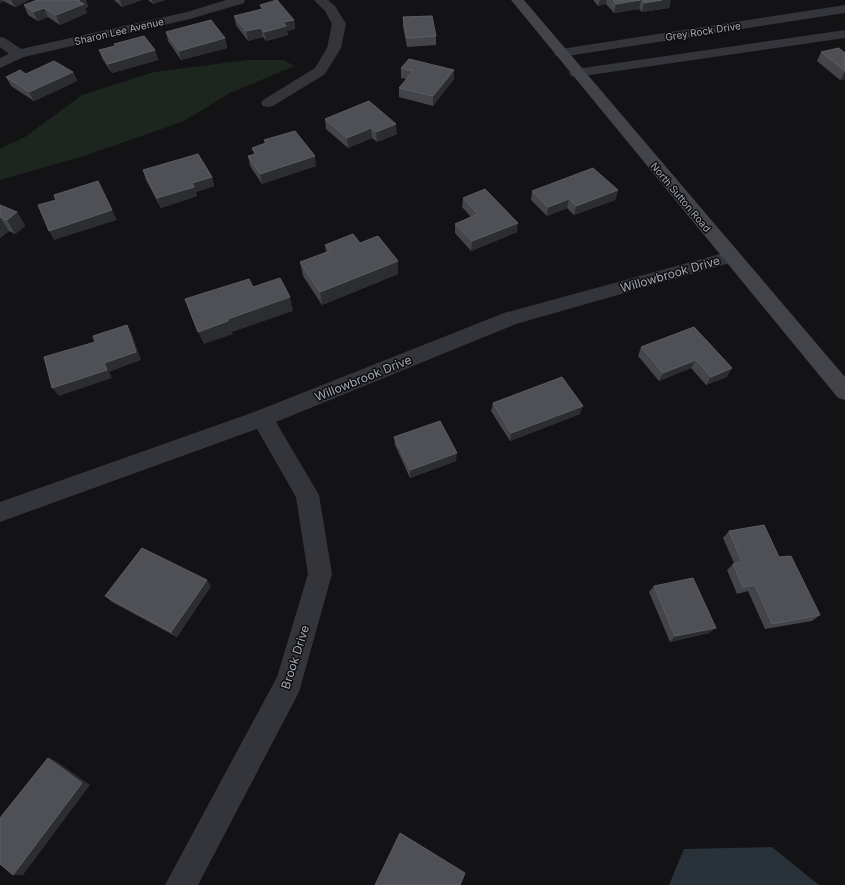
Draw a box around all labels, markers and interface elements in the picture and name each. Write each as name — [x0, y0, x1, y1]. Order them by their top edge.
street label: Sharon Lee Avenue — [73, 15, 165, 47]
street label: Grey Rock Drive — [664, 19, 742, 43]
street label: North Sutton Road — [648, 160, 714, 234]
street label: Willowbrook Drive — [618, 253, 722, 295]
street label: Willowbrook Drive — [312, 352, 414, 404]
street label: Brook Drive — [278, 623, 312, 691]

